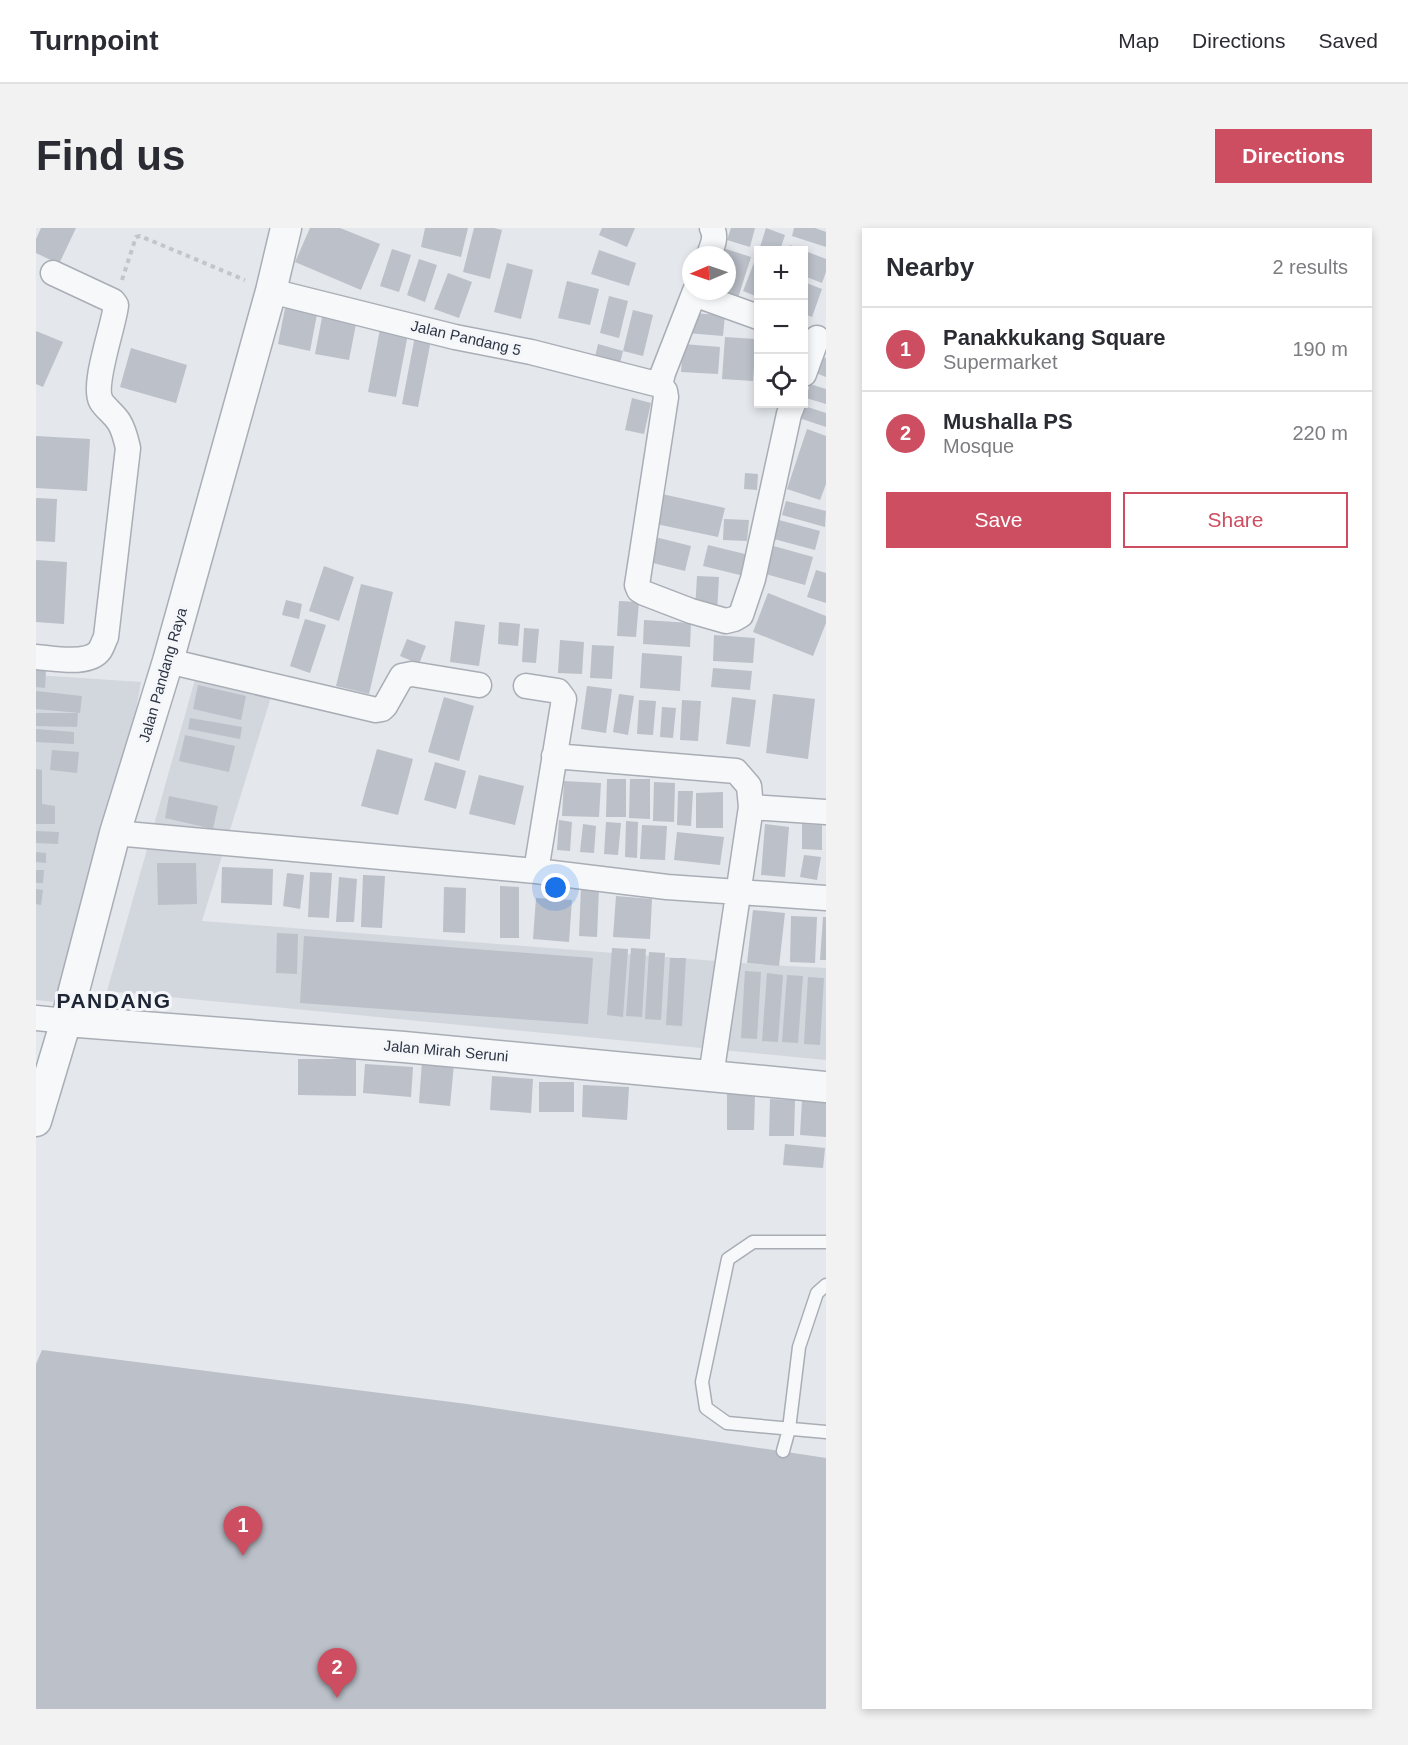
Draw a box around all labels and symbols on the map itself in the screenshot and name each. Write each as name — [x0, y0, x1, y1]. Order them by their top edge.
north arrow — [682, 246, 736, 300]
street label: Jalan Pandang 5 — [409, 317, 523, 358]
street label: Jalan Pandang Raya — [135, 605, 190, 744]
your location — [541, 873, 570, 902]
district label: PANDANG — [56, 989, 172, 1012]
street label: Jalan Mirah Seruni — [383, 1037, 509, 1064]
pin: 1 — [224, 1506, 262, 1556]
pin: 2 — [318, 1648, 356, 1698]

